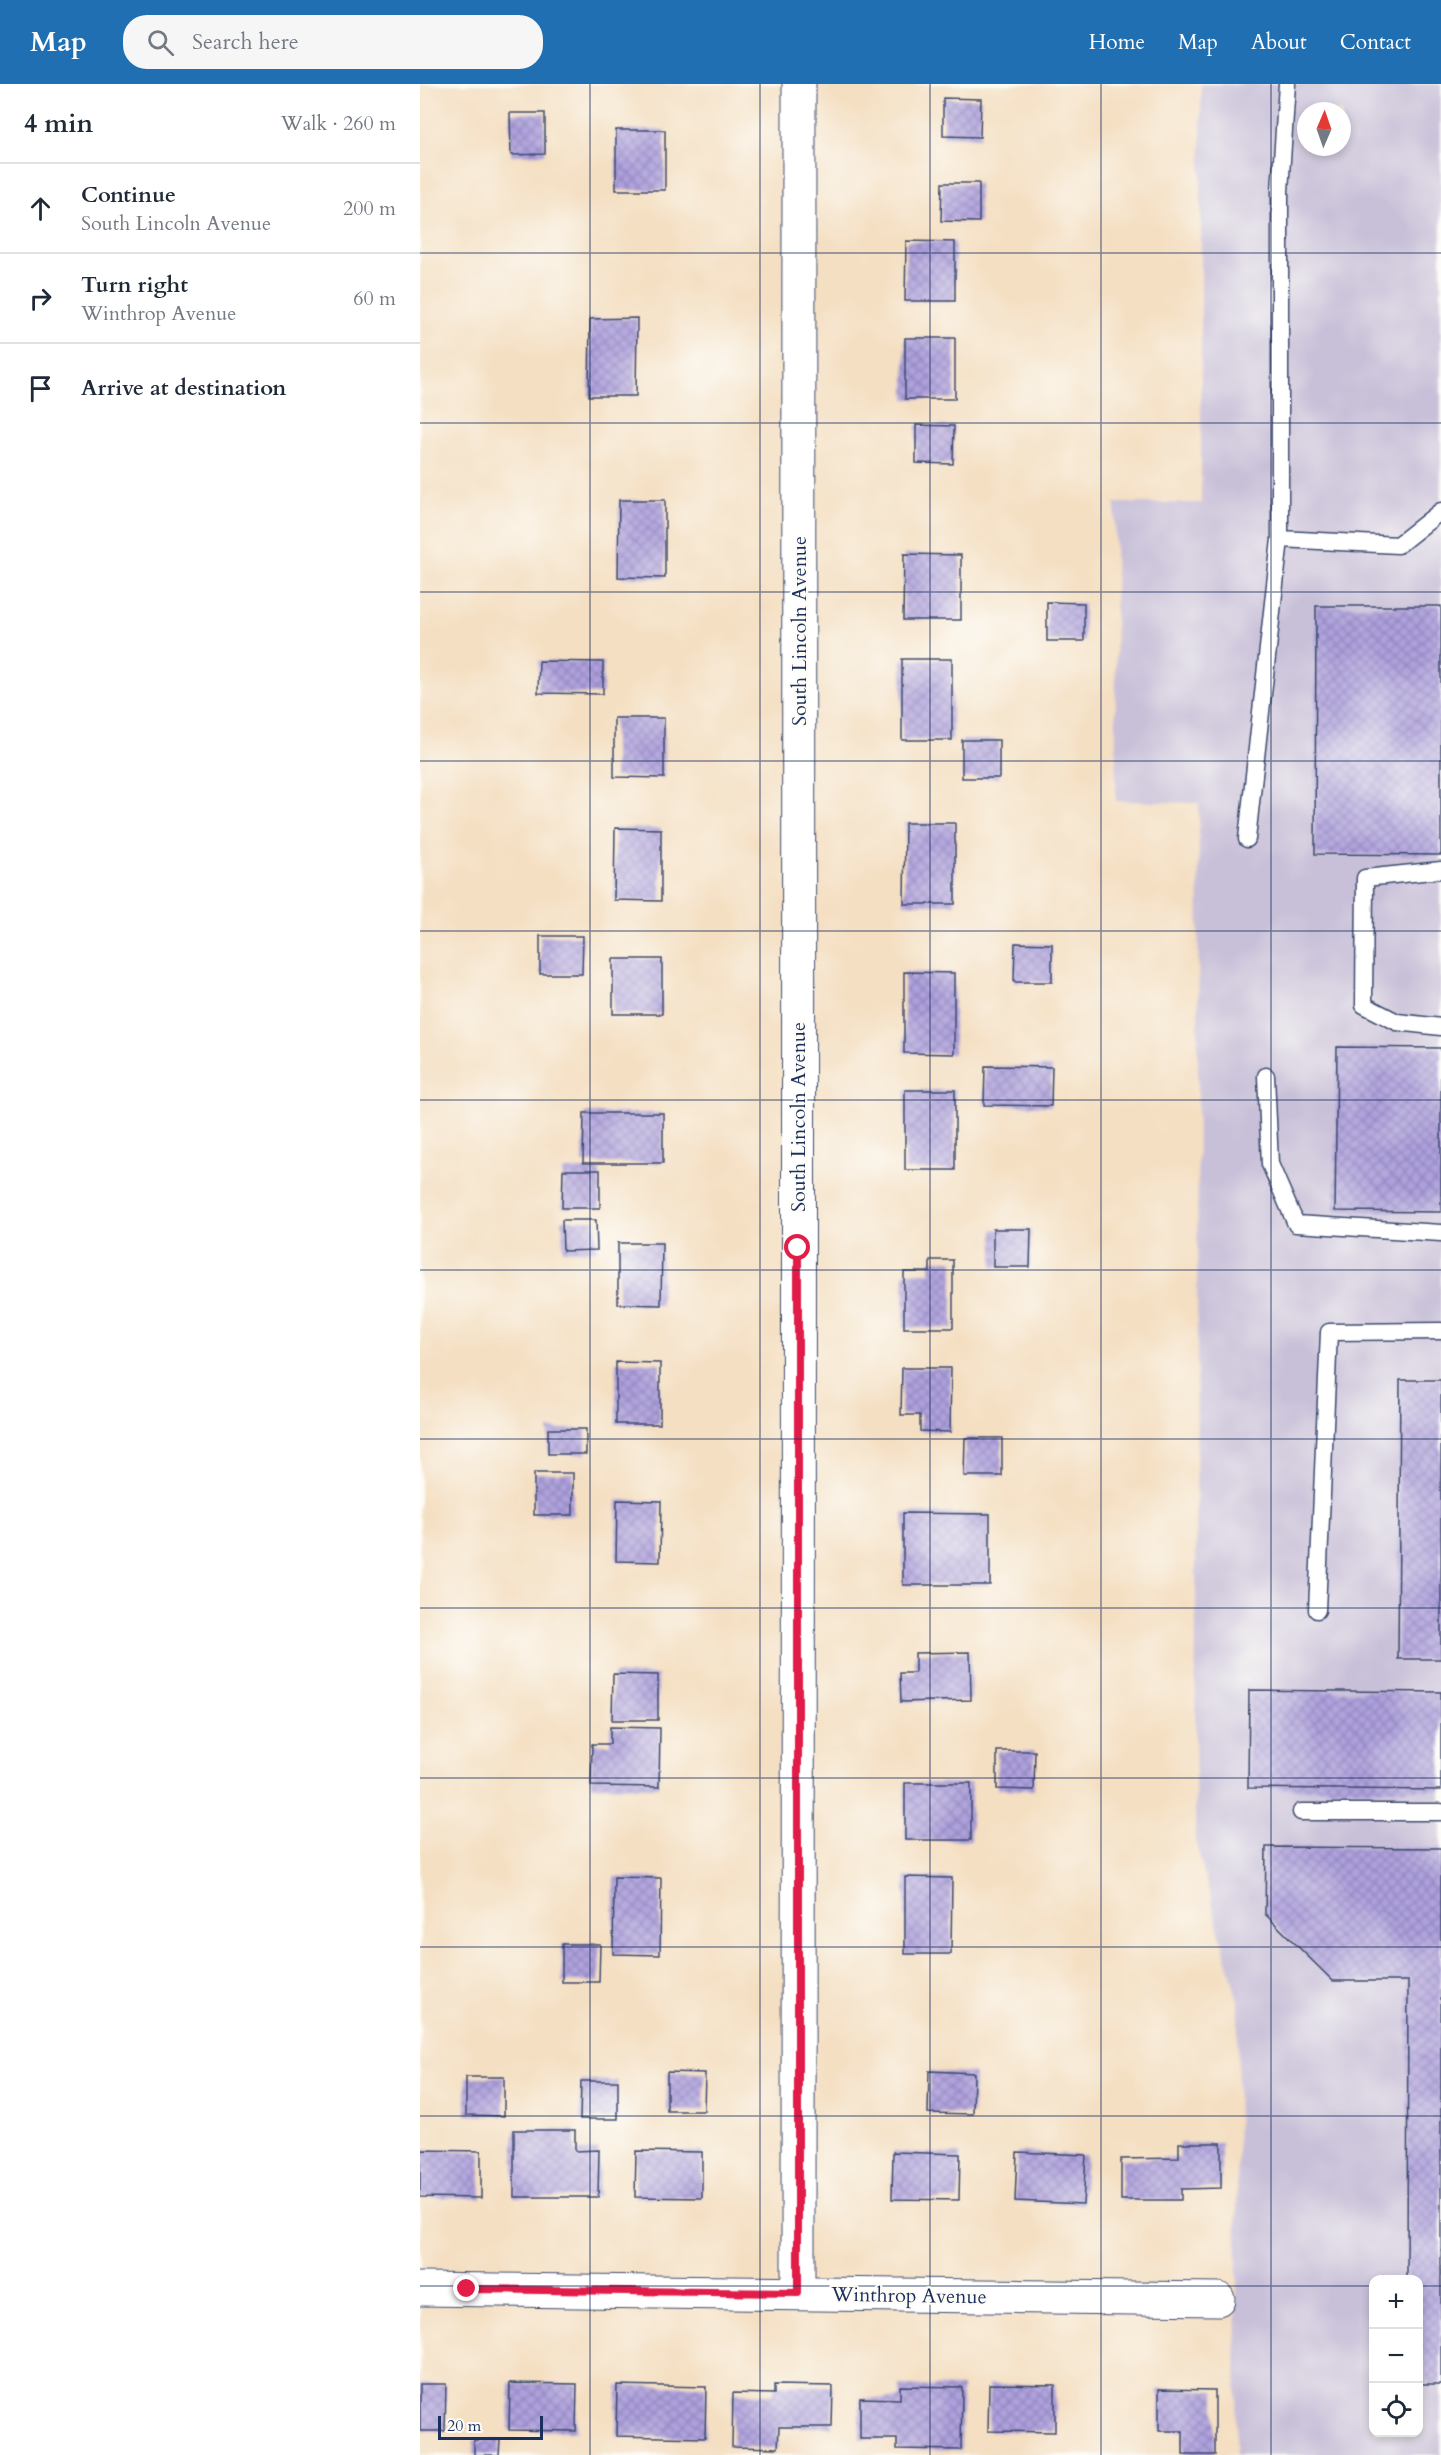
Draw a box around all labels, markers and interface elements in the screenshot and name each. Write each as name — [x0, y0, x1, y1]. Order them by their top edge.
search box — [123, 15, 543, 69]
text: Map — [30, 23, 87, 61]
icon: search — [144, 26, 177, 59]
text: Search here — [192, 27, 299, 57]
text: Home — [1089, 28, 1145, 57]
text: Map — [1178, 28, 1218, 57]
text: About — [1251, 28, 1307, 57]
text: Contact — [1340, 28, 1411, 57]
north arrow — [1297, 102, 1351, 156]
text: 4 min — [24, 106, 93, 141]
text: Walk · 260 m — [281, 110, 396, 137]
text: Continue — [81, 180, 176, 210]
icon: ahead — [24, 192, 57, 225]
text: 200 m — [343, 195, 396, 222]
text: South Lincoln Avenue — [81, 210, 271, 237]
text: Turn right — [81, 270, 188, 300]
icon: right — [24, 282, 57, 315]
text: 60 m — [353, 285, 396, 312]
text: Winthrop Avenue — [81, 300, 236, 327]
icon: arrive — [24, 372, 57, 405]
text: Arrive at destination — [81, 373, 286, 403]
street label: South Lincoln Avenue — [786, 536, 813, 726]
street label: South Lincoln Avenue — [785, 1022, 812, 1212]
route start — [784, 1234, 810, 1260]
route end — [453, 2275, 479, 2301]
map controls — [1369, 2275, 1423, 2437]
button: + — [1369, 2275, 1423, 2329]
street label: Winthrop Avenue — [830, 2281, 987, 2310]
button: − — [1369, 2329, 1423, 2383]
button: locate — [1369, 2383, 1423, 2437]
scale bar — [438, 2413, 543, 2440]
text: 20 m — [447, 2415, 481, 2437]

